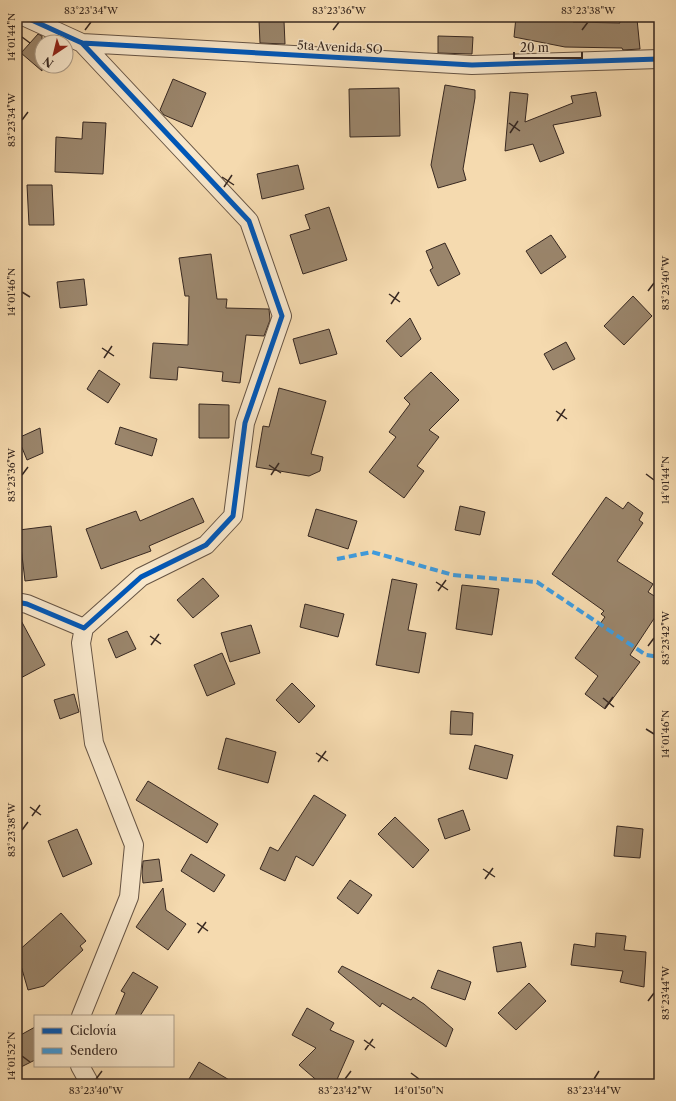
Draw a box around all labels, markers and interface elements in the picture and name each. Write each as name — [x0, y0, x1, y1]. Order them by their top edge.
text: 83°23'34"W — [64, 4, 119, 17]
text: 83°23'36"W — [312, 4, 367, 17]
text: 83°23'38"W — [561, 4, 616, 17]
text: 14°01'44"N — [5, 13, 18, 61]
north arrow — [34, 34, 74, 74]
scale bar — [514, 34, 582, 60]
street label: 5ta Avenida SO — [297, 37, 383, 57]
text: 20 m — [520, 40, 549, 55]
text: N — [40, 53, 56, 71]
text: 83°23'34"W — [5, 92, 18, 147]
text: 83°23'40"W — [659, 255, 672, 310]
text: 14°01'46"N — [5, 268, 18, 316]
text: 83°23'36"W — [5, 447, 18, 502]
text: 14°01'44"N — [659, 456, 672, 504]
text: 83°23'42"W — [659, 610, 672, 665]
text: 14°01'46"N — [659, 710, 672, 758]
text: 83°23'38"W — [5, 802, 18, 857]
text: 83°23'44"W — [659, 965, 672, 1020]
legend — [34, 1015, 174, 1067]
text: Ciclovía — [70, 1023, 117, 1038]
text: 14°01'52"N — [5, 1032, 18, 1080]
text: Sendero — [70, 1043, 118, 1058]
text: 83°23'40"W — [69, 1084, 124, 1097]
text: 83°23'42"W — [318, 1084, 373, 1097]
text: 14°01'50"N — [394, 1084, 444, 1097]
text: 83°23'44"W — [567, 1084, 622, 1097]

